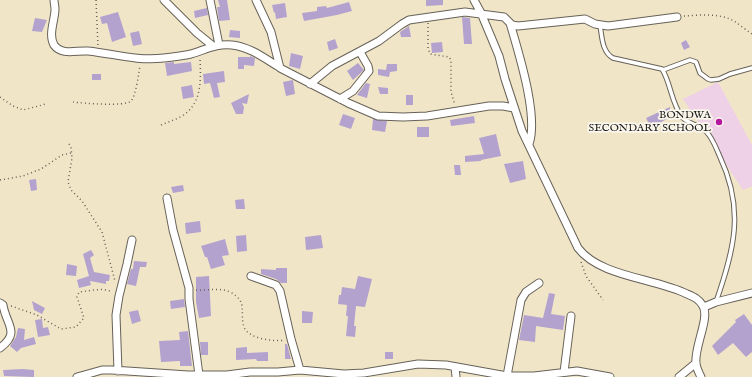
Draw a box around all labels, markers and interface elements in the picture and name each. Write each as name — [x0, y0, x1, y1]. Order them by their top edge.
place label: BONDWA SECONDARY SCHOOL — [589, 109, 711, 135]
marker: BONDWA SECONDARY SCHOOL — [714, 117, 724, 127]

